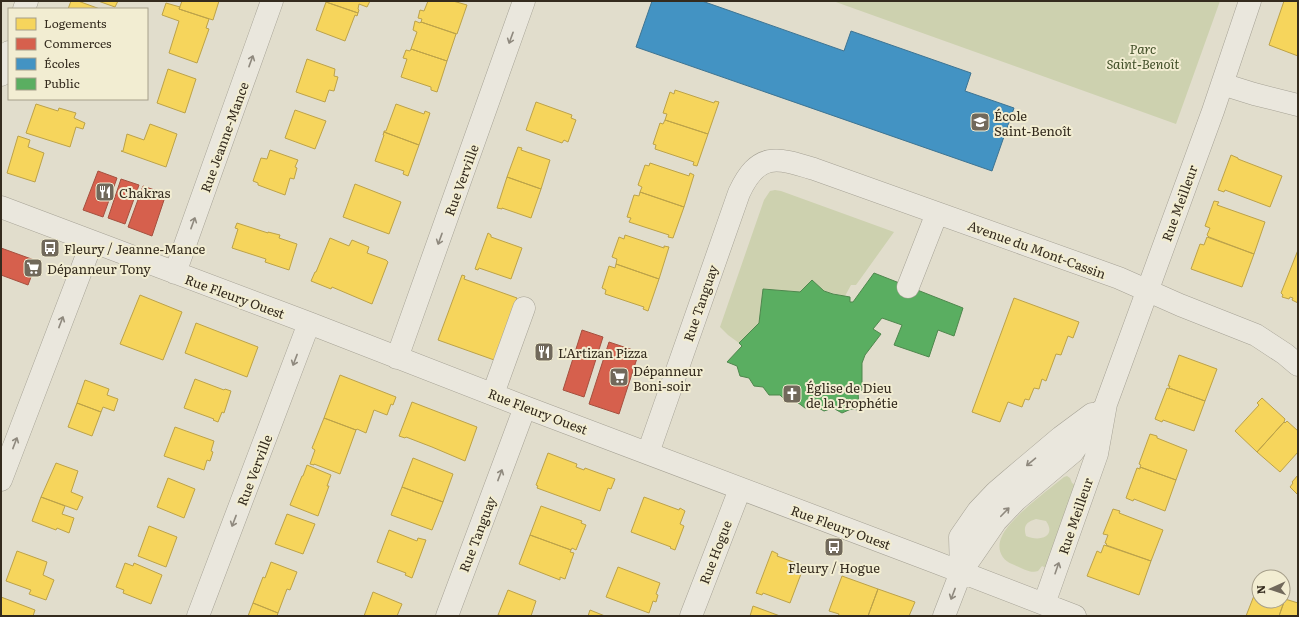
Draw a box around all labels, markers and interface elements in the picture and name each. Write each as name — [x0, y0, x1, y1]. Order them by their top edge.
legend — [8, 8, 148, 100]
text: Logements — [44, 14, 107, 32]
one-way arrow — [507, 31, 514, 44]
text: Commerces — [44, 34, 112, 52]
park label: Parc Saint-Benoît — [1107, 39, 1180, 73]
text: Écoles — [44, 54, 80, 72]
one-way arrow — [247, 56, 255, 68]
text: Public — [44, 74, 80, 92]
street label: Rue Jeanne-Mance — [195, 79, 253, 195]
place label: École Saint-Benoît — [994, 106, 1072, 140]
school or university icon: École Saint-Benoît — [969, 111, 991, 133]
street label: Rue Verville — [439, 141, 483, 218]
street label: Rue Meilleur — [1156, 161, 1202, 244]
restaurant icon: Chakras — [94, 181, 116, 203]
place label: Chakras — [119, 183, 170, 202]
street label: Avenue du Mont-Cassin — [965, 215, 1109, 283]
one-way arrow — [190, 217, 197, 230]
one-way arrow — [435, 233, 443, 245]
bus stop icon: Fleury / Jeanne-Mance — [39, 237, 61, 259]
place label: Fleury / Jeanne-Mance — [64, 239, 206, 258]
supermarket icon: Dépanneur Tony — [22, 257, 44, 279]
place label: Dépanneur Tony — [47, 259, 151, 278]
street label: Rue Tanguay — [678, 262, 722, 344]
street label: Rue Fleury Ouest — [182, 269, 288, 323]
one-way arrow — [57, 316, 65, 328]
restaurant icon: L'Artizan Pizza — [533, 341, 555, 363]
place label: L'Artizan Pizza — [558, 343, 647, 362]
one-way arrow — [291, 353, 299, 365]
place label: Dépanneur Boni-soir — [633, 361, 703, 395]
supermarket icon: Dépanneur Boni-soir — [608, 366, 630, 388]
place label: Église de Dieu de la Prophétie — [806, 378, 898, 412]
street label: Rue Fleury Ouest — [485, 383, 591, 439]
church icon: Église de Dieu de la Prophétie — [781, 383, 803, 405]
street label: Rue Verville — [232, 431, 276, 508]
one-way arrow — [11, 438, 19, 450]
one-way arrow — [1026, 458, 1036, 467]
one-way arrow — [496, 469, 504, 481]
street label: Rue Meilleur — [1053, 474, 1097, 557]
street label: Rue Tanguay — [454, 493, 500, 575]
street label: Rue Fleury Ouest — [788, 500, 894, 554]
one-way arrow — [1000, 507, 1010, 517]
one-way arrow — [230, 514, 238, 526]
street label: Rue Hogue — [694, 517, 736, 587]
bus stop icon: Fleury / Hogue — [823, 536, 845, 558]
place label: Fleury / Hogue — [788, 558, 880, 577]
one-way arrow — [1054, 561, 1061, 574]
north arrow — [1251, 569, 1291, 609]
text: N — [1252, 585, 1268, 595]
one-way arrow — [948, 587, 956, 599]

